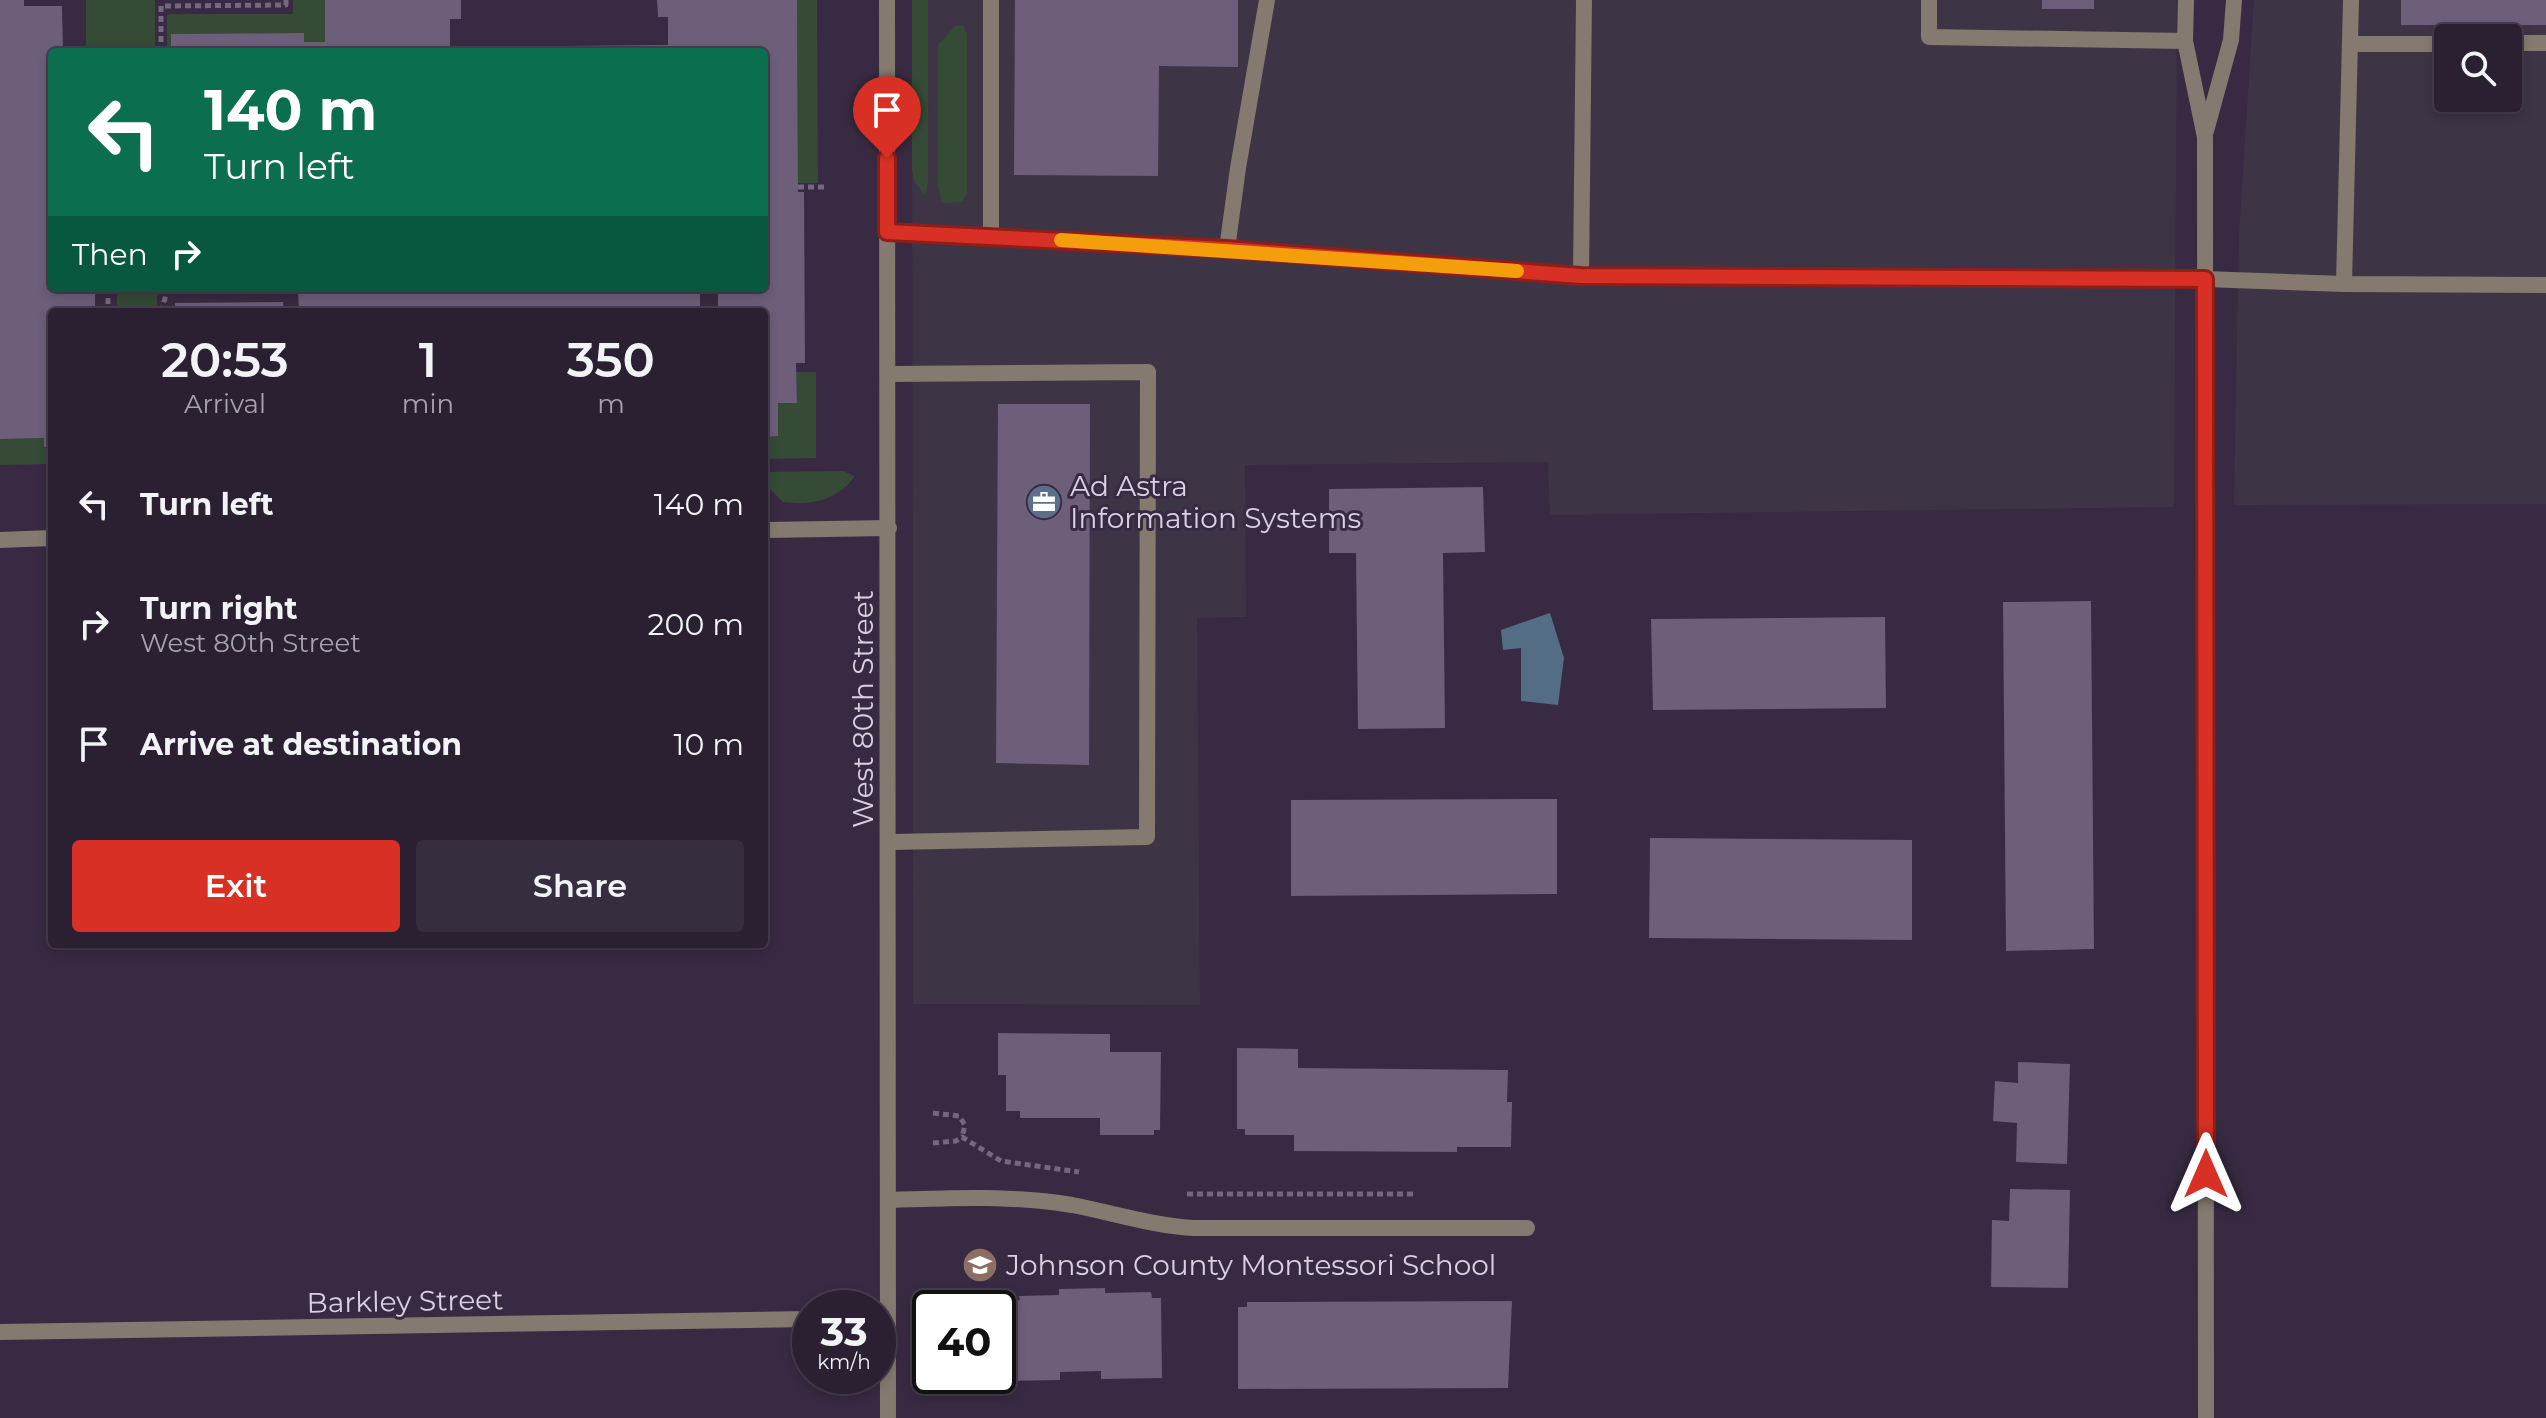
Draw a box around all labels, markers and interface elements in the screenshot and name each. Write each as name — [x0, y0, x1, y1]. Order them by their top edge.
map controls — [2434, 24, 2522, 112]
button: search — [2434, 24, 2522, 112]
text: 140 m — [204, 76, 377, 144]
pin — [853, 76, 921, 158]
icon: left — [72, 80, 176, 184]
icon: arrive — [865, 88, 909, 132]
text: Turn left — [204, 144, 355, 188]
icon: right — [164, 232, 208, 276]
text: Then — [72, 236, 148, 273]
text: 20:53 — [161, 331, 289, 389]
text: 1 — [419, 331, 437, 389]
text: 350 — [567, 331, 655, 389]
text: Arrival — [184, 388, 266, 420]
text: min — [402, 388, 454, 420]
text: m — [597, 388, 625, 420]
place label: Ad Astra Information Systems — [1070, 469, 1361, 535]
icon: left — [72, 482, 116, 526]
office icon: Ad Astra Information Systems — [1025, 483, 1063, 521]
text: Turn left — [140, 486, 273, 523]
text: 140 m — [654, 486, 744, 523]
text: Turn right — [140, 590, 297, 627]
street label: West 80th Street — [846, 590, 880, 828]
icon: right — [72, 602, 116, 646]
text: 200 m — [648, 606, 744, 643]
text: West 80th Street — [140, 627, 361, 659]
icon: arrive — [72, 722, 116, 766]
text: Arrive at destination — [140, 726, 462, 763]
text: 10 m — [674, 726, 744, 763]
button: Exit — [72, 840, 400, 932]
button: Share — [416, 840, 744, 932]
position arrow — [2164, 1132, 2248, 1216]
school or university icon: Johnson County Montessori School — [961, 1246, 999, 1284]
place label: Johnson County Montessori School — [1005, 1248, 1496, 1282]
street label: Barkley Street — [306, 1282, 504, 1320]
speed limit sign: 40 — [912, 1290, 1016, 1394]
text: 33 — [820, 1307, 868, 1356]
text: km/h — [817, 1350, 871, 1374]

